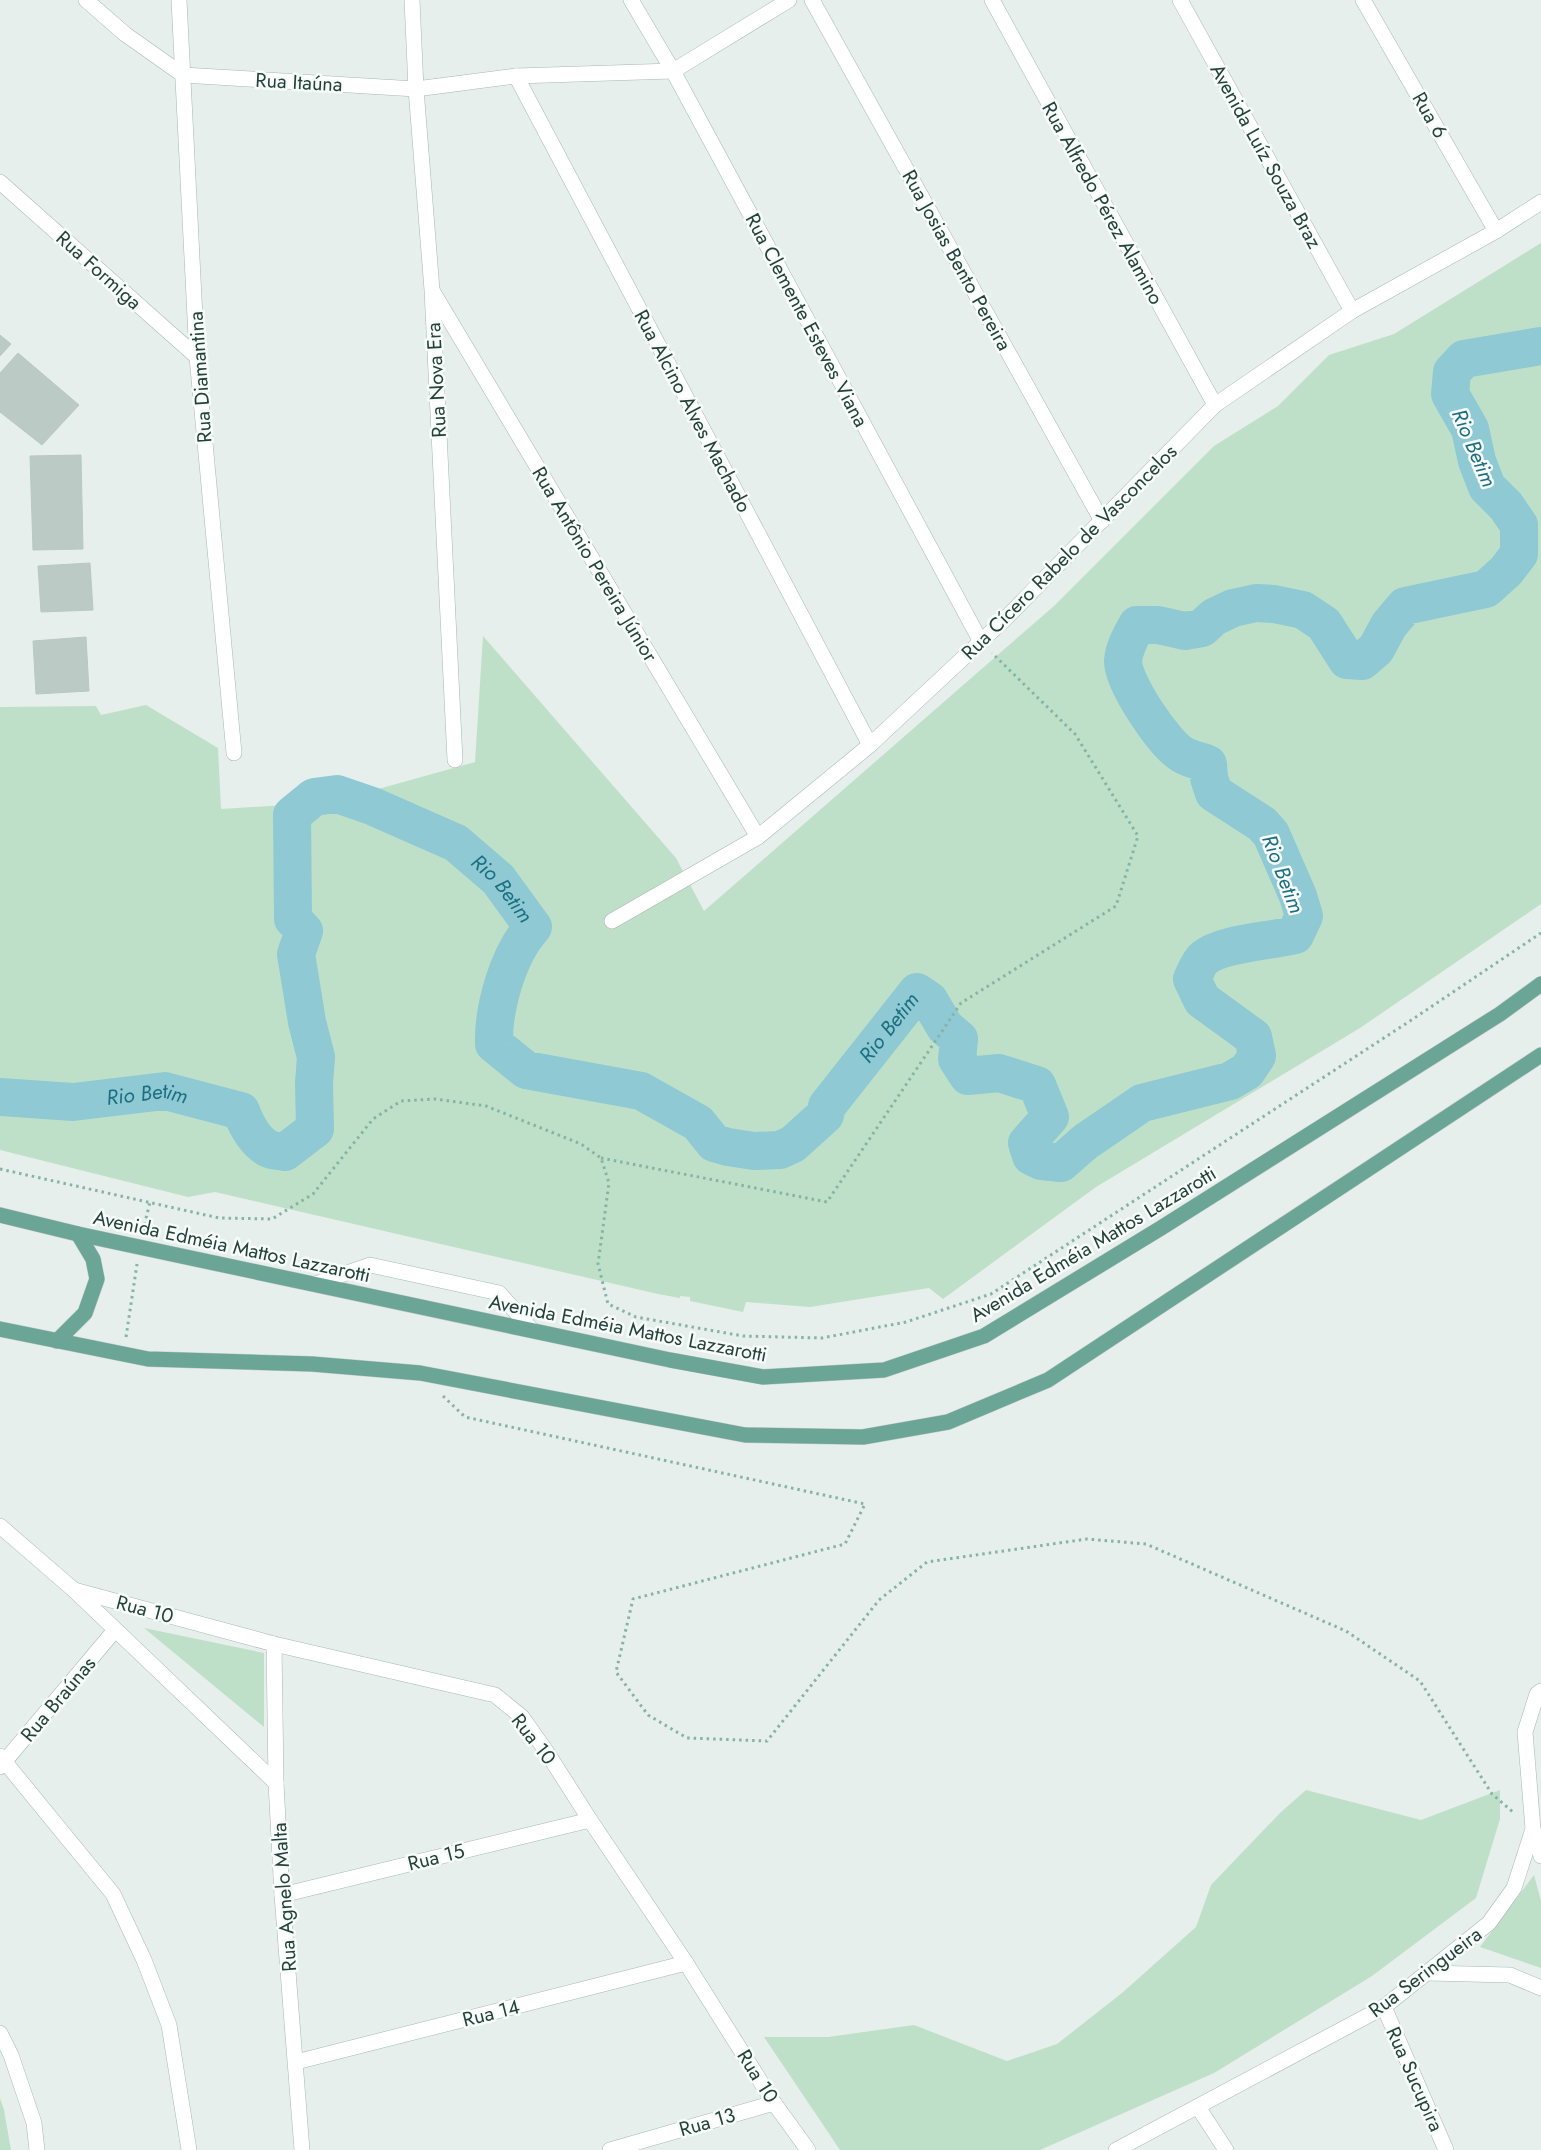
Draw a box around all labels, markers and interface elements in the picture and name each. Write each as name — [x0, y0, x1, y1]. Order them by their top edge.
street label: Avenida Luíz Souza Braz — [1203, 59, 1328, 254]
street label: Rua Itaúna — [255, 66, 343, 99]
street label: Rua 6 — [1405, 87, 1454, 144]
street label: Rua Alfredo Pérez Alamino — [1035, 96, 1171, 310]
street label: Rua Josias Bento Pereira — [895, 164, 1018, 356]
street label: Rua Clemente Esteves Viana — [738, 208, 875, 432]
street label: Rua Formiga — [49, 224, 148, 317]
street label: Rua Alcino Alves Machado — [627, 305, 758, 518]
street label: Rua Diamantina — [181, 310, 220, 444]
street label: Rua Nova Era — [419, 322, 454, 438]
water label: Rio Betim — [1444, 404, 1504, 492]
street label: Rua Cícero Rabelo de Vasconcelos — [955, 438, 1184, 667]
street label: Rua Antônio Pereira Júnior — [525, 461, 665, 668]
water label: Rio Betim — [1254, 830, 1312, 918]
water label: Rio Betim — [465, 847, 540, 929]
water label: Rio Betim — [852, 986, 926, 1069]
water label: Rio Betim — [105, 1076, 191, 1113]
street label: Avenida Edméia Mattos Lazzarotti — [965, 1159, 1222, 1330]
street label: Avenida Edméia Mattos Lazzarotti — [91, 1203, 373, 1290]
street label: Avenida Edméia Mattos Lazzarotti — [486, 1287, 769, 1370]
street label: Rua 10 — [113, 1588, 177, 1631]
street label: Rua Braúnas — [14, 1650, 103, 1748]
street label: Rua 10 — [504, 1707, 563, 1771]
street label: Rua Agnelo Malta — [265, 1822, 304, 1972]
street label: Rua 15 — [405, 1836, 468, 1879]
street label: Rua Seringueira — [1363, 1920, 1488, 2025]
street label: Rua 14 — [459, 1992, 523, 2035]
street label: Rua Sucupira — [1379, 2022, 1451, 2136]
street label: Rua 10 — [730, 2044, 785, 2109]
street label: Rua 13 — [676, 2101, 739, 2144]

